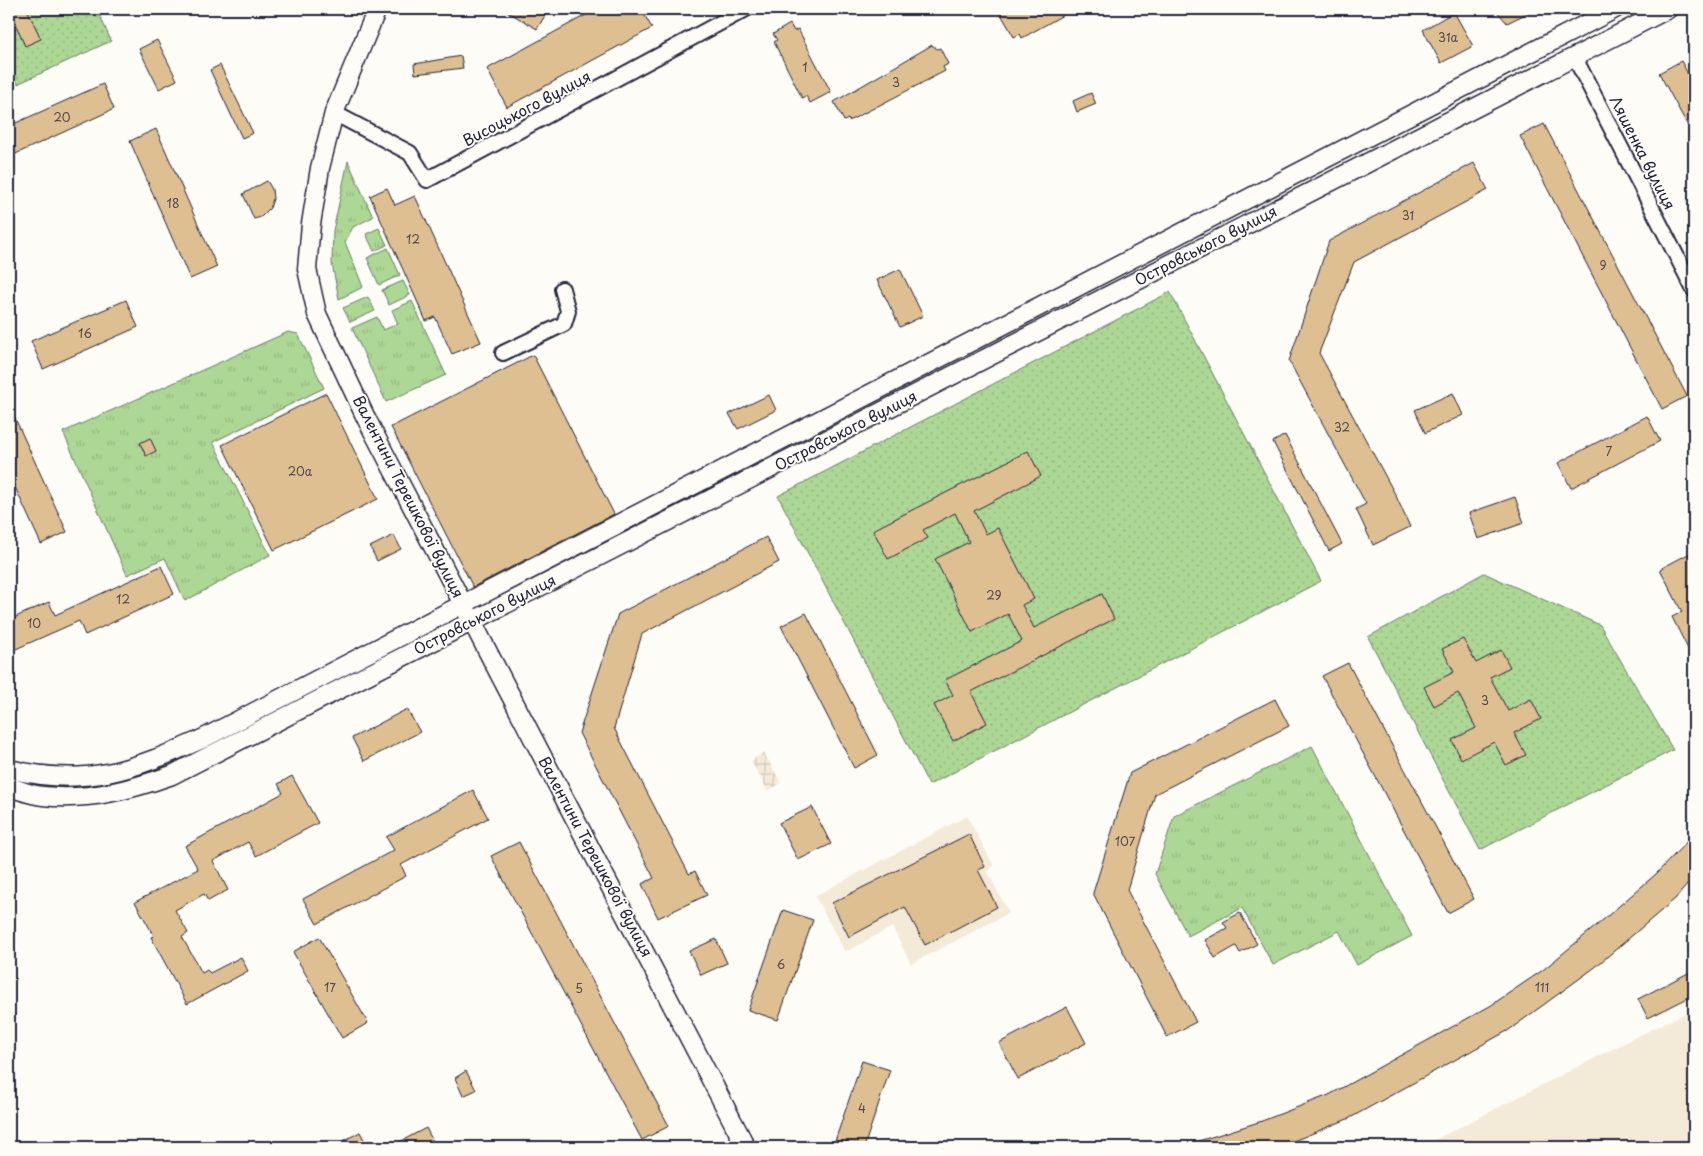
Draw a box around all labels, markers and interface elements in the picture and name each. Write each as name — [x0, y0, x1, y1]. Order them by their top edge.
house number: 31а — [1438, 28, 1459, 46]
house number: 1 — [802, 58, 808, 76]
street label: Висоцького вулиця — [458, 64, 594, 151]
house number: 3 — [892, 73, 900, 91]
street label: Ляшенка вулиця — [1605, 91, 1682, 213]
house number: 20 — [53, 108, 71, 126]
house number: 18 — [167, 194, 179, 212]
street label: Островського вулиця — [1130, 199, 1281, 291]
house number: 31 — [1402, 206, 1414, 224]
house number: 12 — [406, 230, 420, 248]
house number: 9 — [1599, 256, 1607, 274]
house number: 16 — [78, 324, 92, 342]
street label: Островського вулиця — [770, 384, 921, 476]
street label: Валентини Терешкової вулиця — [348, 391, 471, 602]
house number: 32 — [1334, 418, 1350, 436]
house number: 7 — [1606, 442, 1613, 460]
house number: 20а — [288, 462, 313, 480]
street label: Островського вулиця — [409, 568, 560, 660]
house number: 29 — [986, 586, 1002, 604]
house number: 12 — [116, 590, 130, 608]
house number: 10 — [27, 614, 41, 632]
house number: 3 — [1481, 691, 1489, 709]
street label: Валентини Терешкової вулиця — [533, 752, 659, 961]
house number: 107 — [1115, 832, 1136, 850]
house number: 6 — [777, 955, 785, 973]
house number: 17 — [324, 978, 336, 996]
house number: 111 — [1535, 978, 1549, 996]
house number: 5 — [575, 979, 583, 997]
house number: 4 — [858, 1099, 866, 1117]

